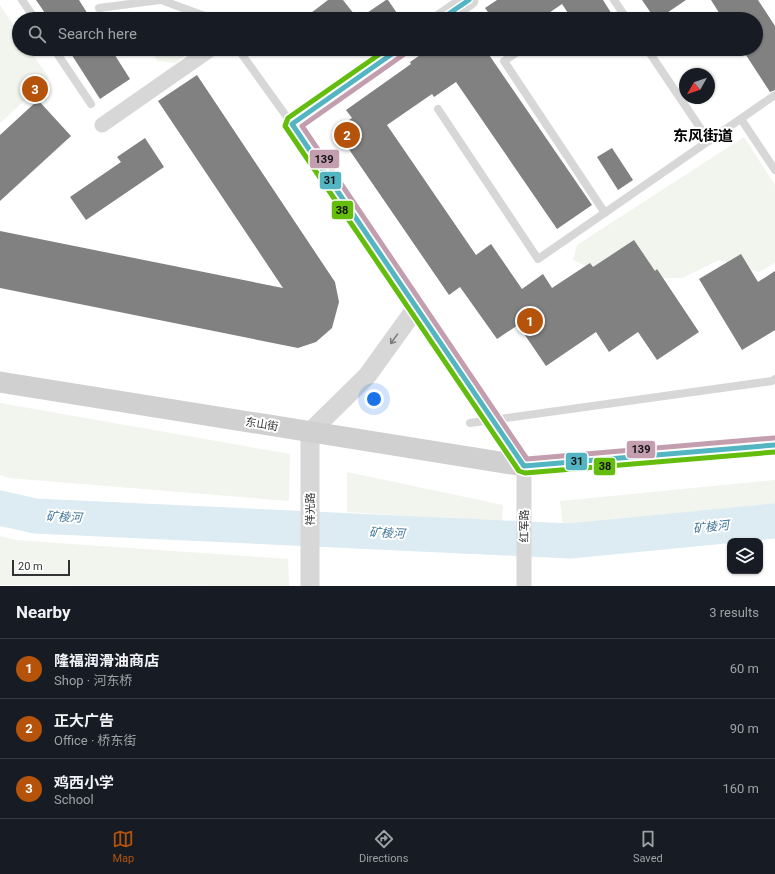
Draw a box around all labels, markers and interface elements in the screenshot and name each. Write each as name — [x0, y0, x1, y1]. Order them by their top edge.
search box — [12, 12, 763, 56]
icon: search — [26, 23, 48, 45]
text: Search here — [58, 25, 137, 43]
north arrow — [679, 68, 715, 104]
pin: 3 — [22, 74, 48, 104]
pin: 2 — [334, 120, 360, 150]
district label: 东风街道 — [673, 127, 733, 145]
line badge: 139 — [309, 149, 340, 169]
text: 139 — [315, 153, 333, 166]
line badge: 31 — [319, 171, 342, 190]
text: 31 — [324, 174, 336, 187]
line badge: 38 — [331, 200, 354, 220]
text: 38 — [336, 204, 348, 217]
pin: 1 — [517, 306, 543, 336]
one-way arrow — [389, 334, 398, 345]
your location — [364, 389, 384, 409]
street label: 东山街 — [245, 415, 279, 433]
line badge: 139 — [626, 440, 656, 459]
text: 139 — [632, 443, 650, 456]
line badge: 31 — [565, 452, 588, 471]
text: 31 — [571, 455, 583, 468]
line badge: 38 — [593, 457, 616, 476]
text: 38 — [599, 460, 611, 473]
street label: 祥光路 — [304, 493, 317, 526]
water label: 矿棱河 — [46, 509, 84, 525]
street label: 红军路 — [518, 510, 531, 543]
water label: 矿棱河 — [692, 518, 732, 536]
water label: 矿棱河 — [369, 525, 407, 541]
map controls — [727, 538, 763, 574]
button: layers — [727, 538, 763, 574]
scale bar — [12, 558, 70, 577]
text: 20 m — [18, 560, 43, 573]
text: Nearby — [16, 602, 71, 622]
text: 3 results — [709, 605, 759, 620]
text: 隆福润滑油商店 — [54, 652, 159, 670]
text: 1 — [25, 661, 33, 676]
text: 60 m — [730, 661, 759, 676]
text: Shop · 河东桥 — [54, 673, 132, 688]
text: 正大广告 — [54, 712, 114, 730]
text: 2 — [25, 721, 33, 736]
text: 90 m — [730, 721, 759, 736]
text: Office · 桥东街 — [54, 733, 137, 748]
text: 鸡西小学 — [54, 774, 114, 792]
text: 3 — [25, 781, 33, 796]
text: 160 m — [722, 781, 759, 796]
text: School — [54, 792, 94, 807]
tab: Map — [112, 828, 134, 865]
tab: Directions — [359, 828, 408, 865]
tab: Saved — [633, 828, 663, 865]

